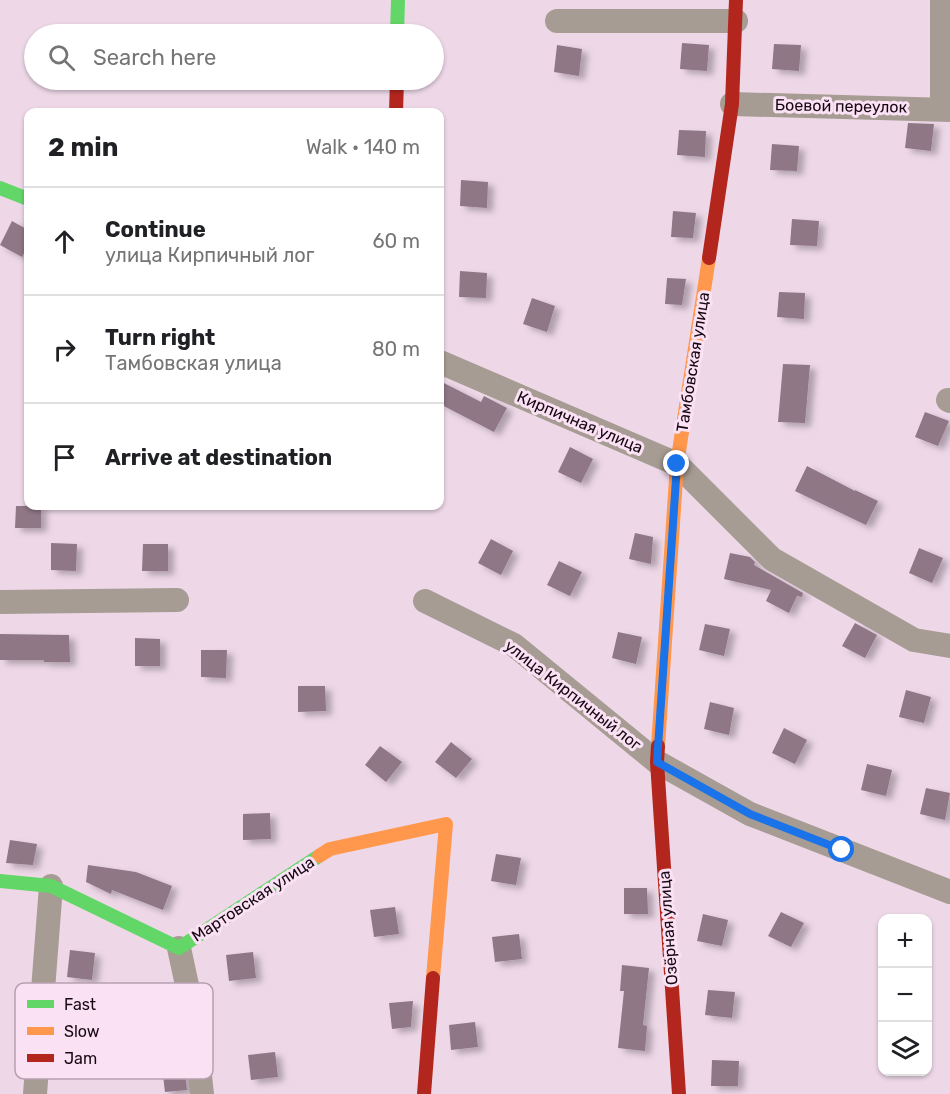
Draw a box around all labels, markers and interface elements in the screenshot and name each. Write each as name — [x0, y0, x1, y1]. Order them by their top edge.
search box — [24, 24, 444, 90]
icon: search — [45, 41, 78, 74]
text: Search here — [93, 44, 216, 71]
street label: Боевой переулок — [775, 95, 908, 117]
text: 2 min — [48, 132, 118, 163]
text: Walk · 140 m — [306, 135, 420, 159]
text: Continue — [105, 216, 206, 243]
icon: ahead — [48, 225, 81, 258]
text: 60 m — [373, 229, 420, 253]
text: улица Кирпичный лог — [105, 243, 314, 267]
street label: Тамбовская улица — [673, 291, 713, 433]
text: Turn right — [105, 324, 215, 351]
icon: right — [48, 333, 81, 366]
text: 80 m — [372, 337, 420, 361]
text: Тамбовская улица — [105, 351, 282, 375]
street label: Кирпичная улица — [514, 387, 646, 457]
icon: arrive — [48, 441, 81, 474]
text: Arrive at destination — [105, 444, 332, 471]
route end — [663, 450, 689, 476]
street label: улица Кирпичный лог — [501, 636, 645, 754]
route start — [828, 836, 854, 862]
street label: Мартовская улица — [188, 852, 318, 946]
street label: Озёрная улица — [655, 870, 681, 986]
map controls — [878, 914, 932, 1076]
button: + — [878, 914, 932, 968]
button: − — [878, 968, 932, 1022]
legend — [15, 983, 213, 1079]
text: Fast — [64, 995, 96, 1014]
text: Slow — [64, 1022, 100, 1041]
button: layers — [878, 1022, 932, 1076]
text: Jam — [64, 1049, 97, 1068]

